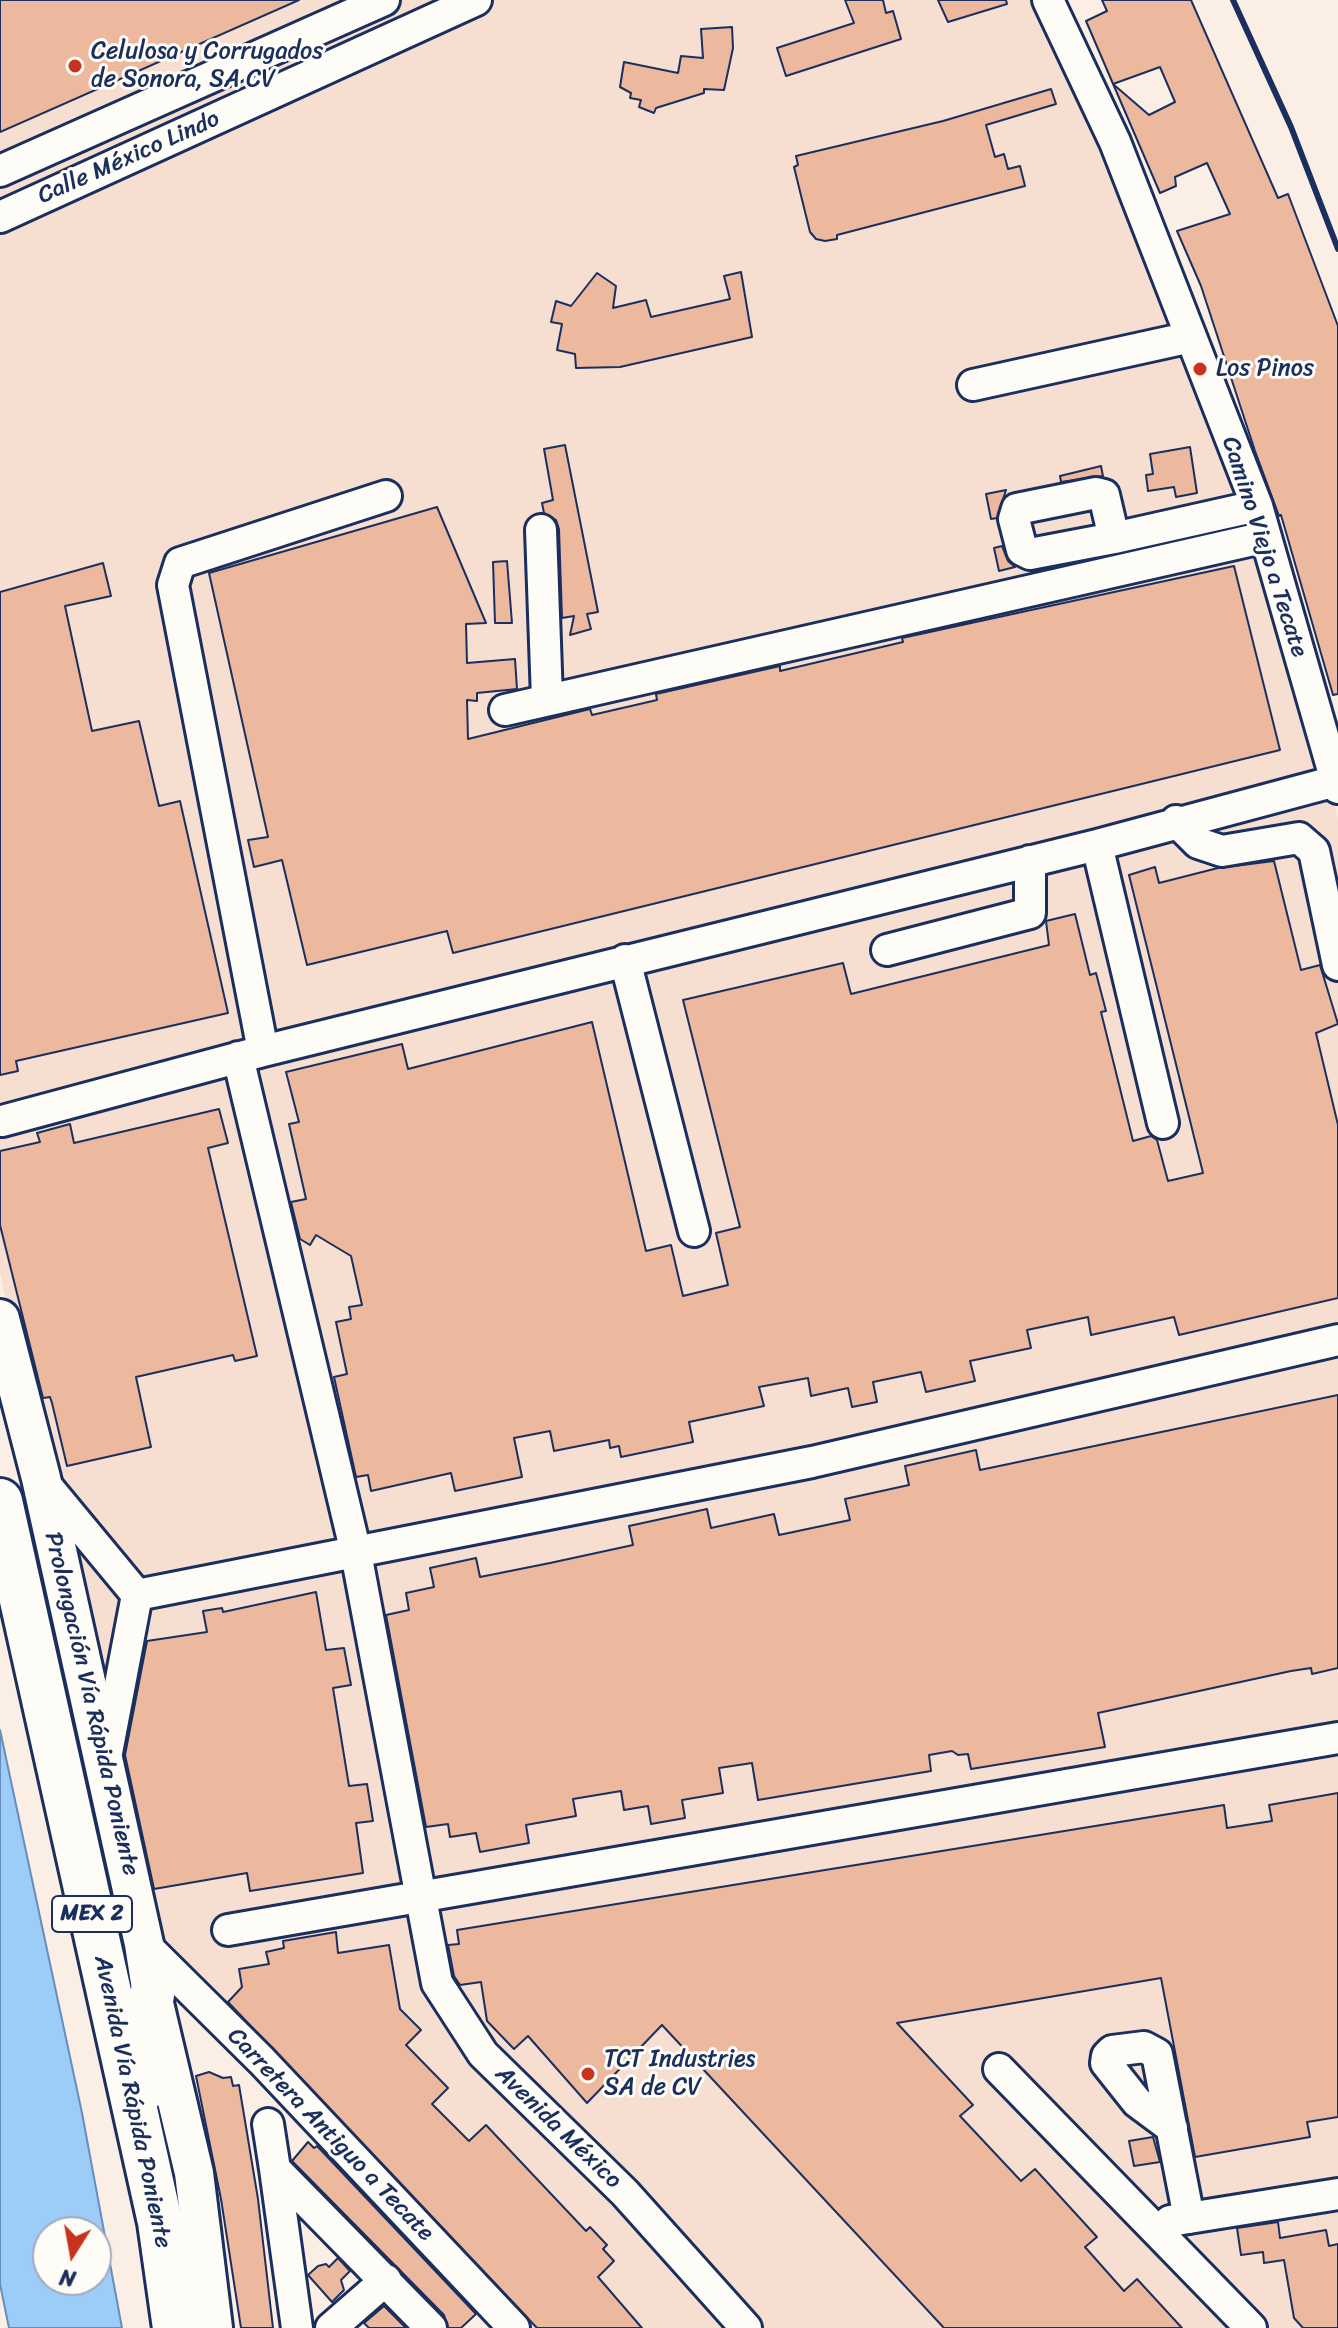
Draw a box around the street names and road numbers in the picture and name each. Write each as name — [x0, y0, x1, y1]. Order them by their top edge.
street label: Calle México Lindo — [34, 105, 224, 211]
street label: Camino Viejo a Tecate — [1215, 433, 1313, 661]
street label: Prolongación Vía Rápida Poniente — [37, 1529, 145, 1879]
road number: MEX 2 — [52, 1896, 132, 1932]
street label: Avenida Vía Rápida Poniente — [87, 1953, 177, 2251]
street label: Carretera Antiguo a Tecate — [221, 2022, 439, 2248]
street label: Avenida México — [489, 2060, 627, 2196]

